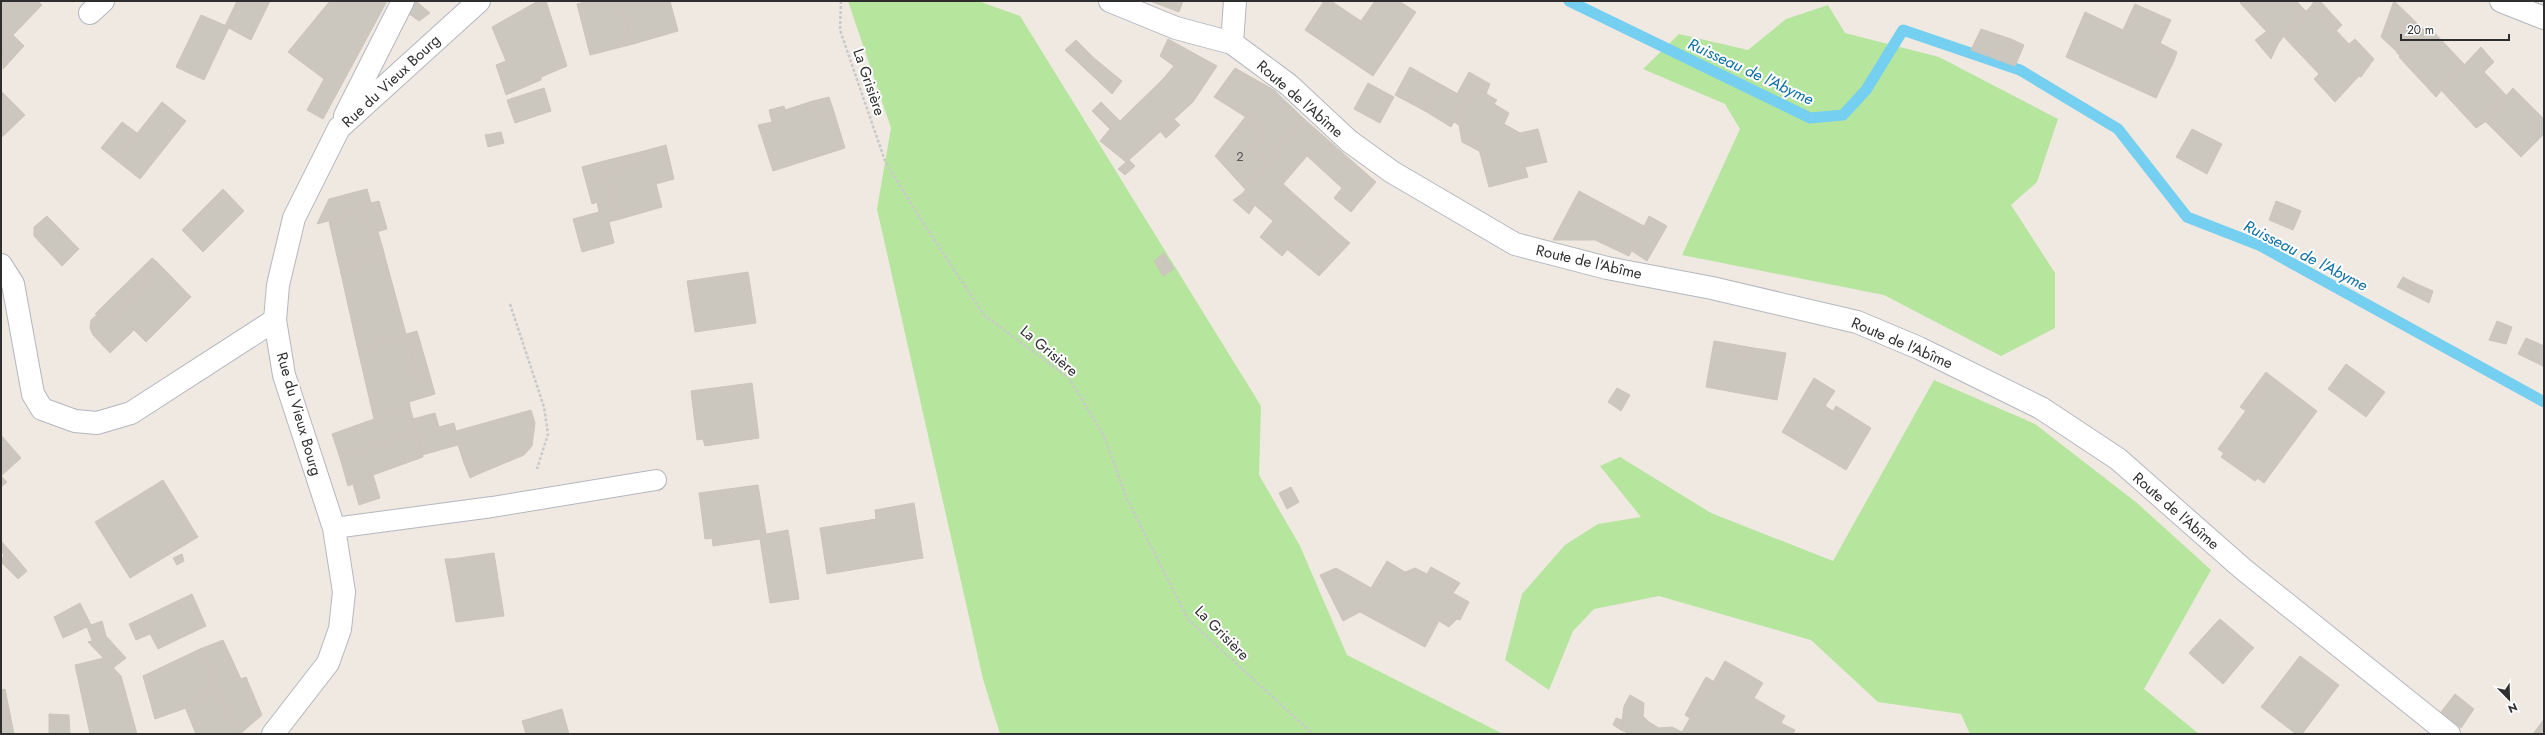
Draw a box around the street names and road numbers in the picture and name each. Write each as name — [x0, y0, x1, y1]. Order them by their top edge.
street label: Rue du Vieux Bourg — [337, 29, 445, 133]
street label: La Grisière — [847, 46, 891, 119]
street label: Route de l'Abîme — [1252, 55, 1348, 143]
street label: Route de l'Abîme — [1534, 239, 1645, 285]
street label: Route de l'Abîme — [1848, 312, 1956, 374]
street label: La Grisière — [1015, 320, 1083, 382]
street label: Rue du Vieux Bourg — [271, 350, 327, 478]
street label: Route de l'Abîme — [2128, 467, 2224, 555]
street label: La Grisière — [1190, 601, 1255, 666]

